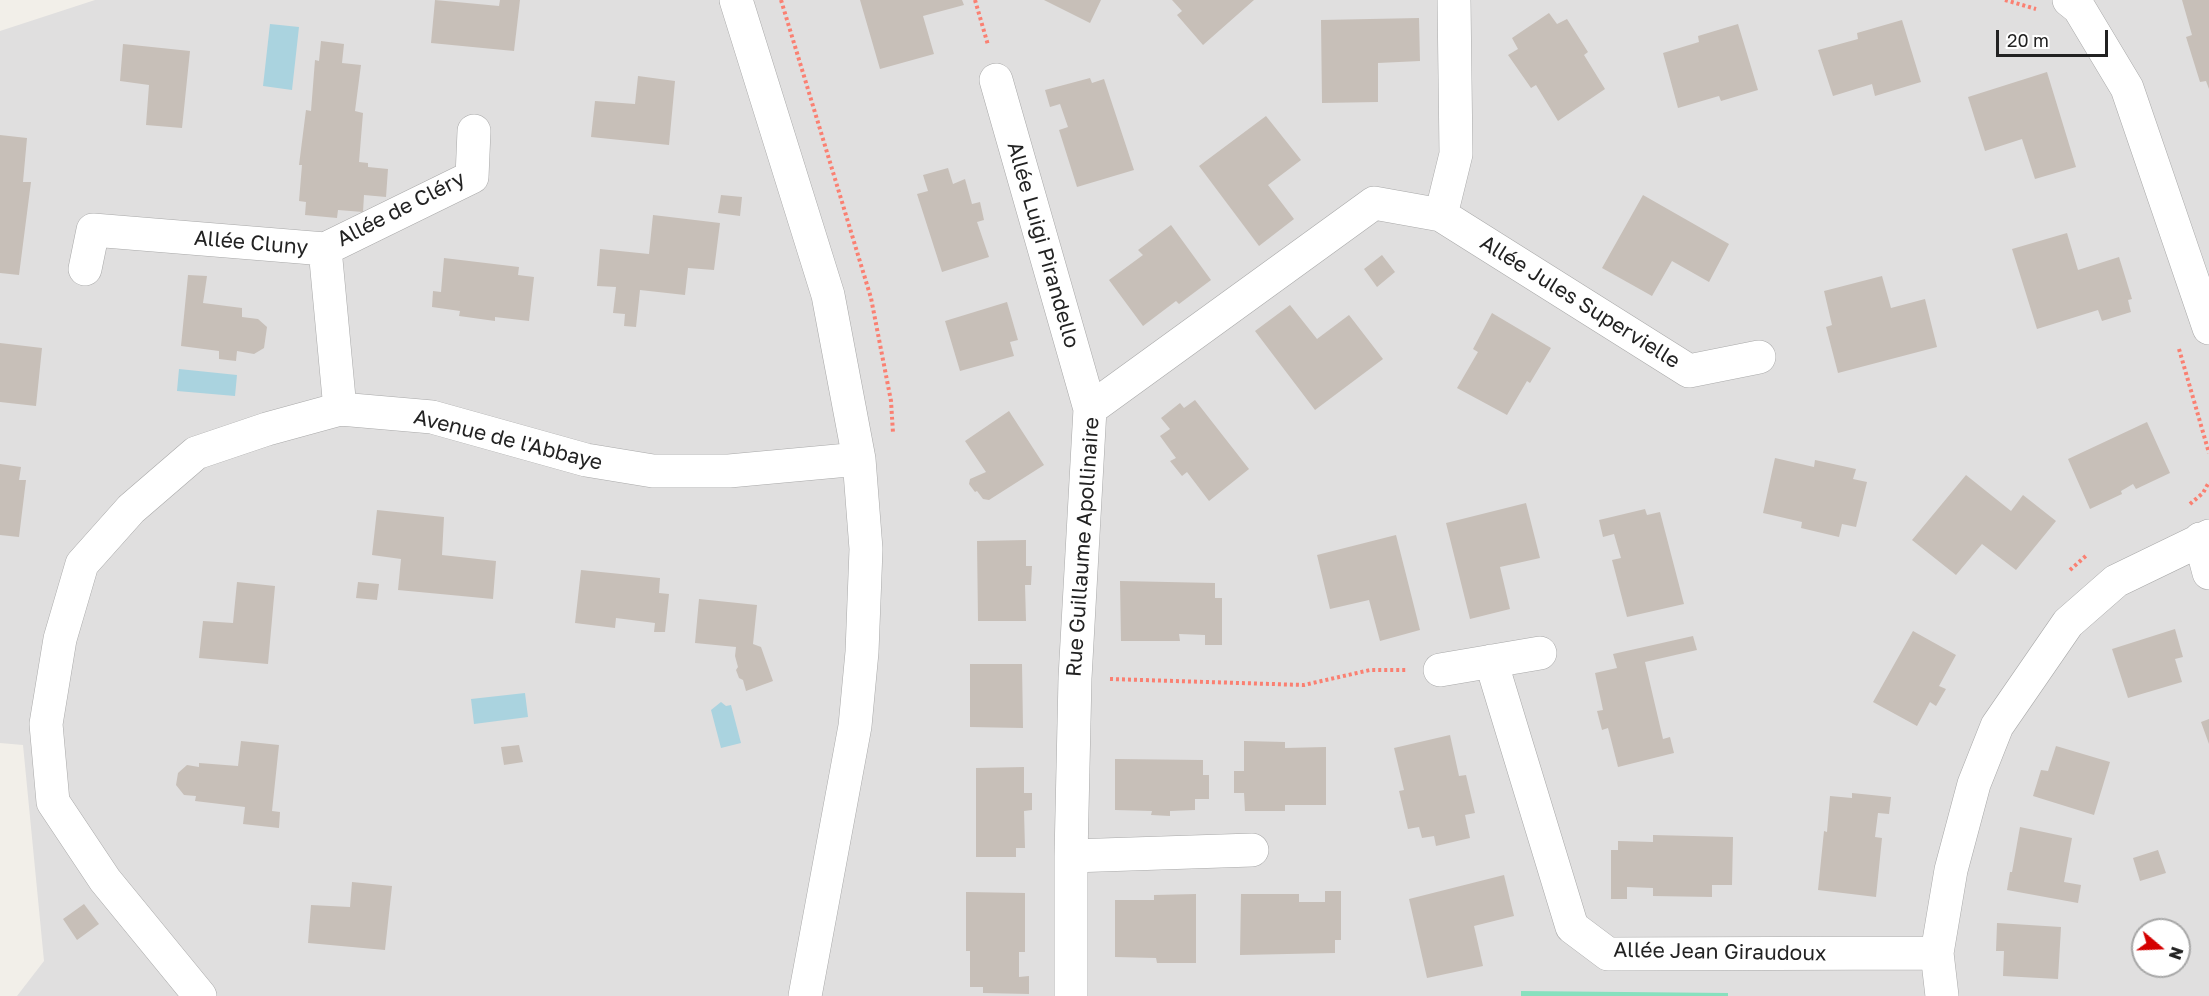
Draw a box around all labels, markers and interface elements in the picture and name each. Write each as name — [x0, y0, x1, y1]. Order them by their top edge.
scale bar — [1999, 18, 2112, 56]
text: 20 m — [2007, 29, 2049, 51]
street label: Allée Luigi Pirandello — [1002, 139, 1084, 351]
street label: Allée de Cléry — [333, 166, 469, 252]
street label: Allée Cluny — [193, 225, 309, 261]
street label: Allée Jules Supervielle — [1475, 230, 1685, 374]
street label: Avenue de l'Abbaye — [411, 404, 605, 476]
street label: Rue Guillaume Apollinaire — [1061, 416, 1105, 678]
north arrow — [2131, 918, 2191, 978]
street label: Allée Jean Giraudoux — [1613, 938, 1827, 966]
text: N — [2165, 944, 2188, 962]

